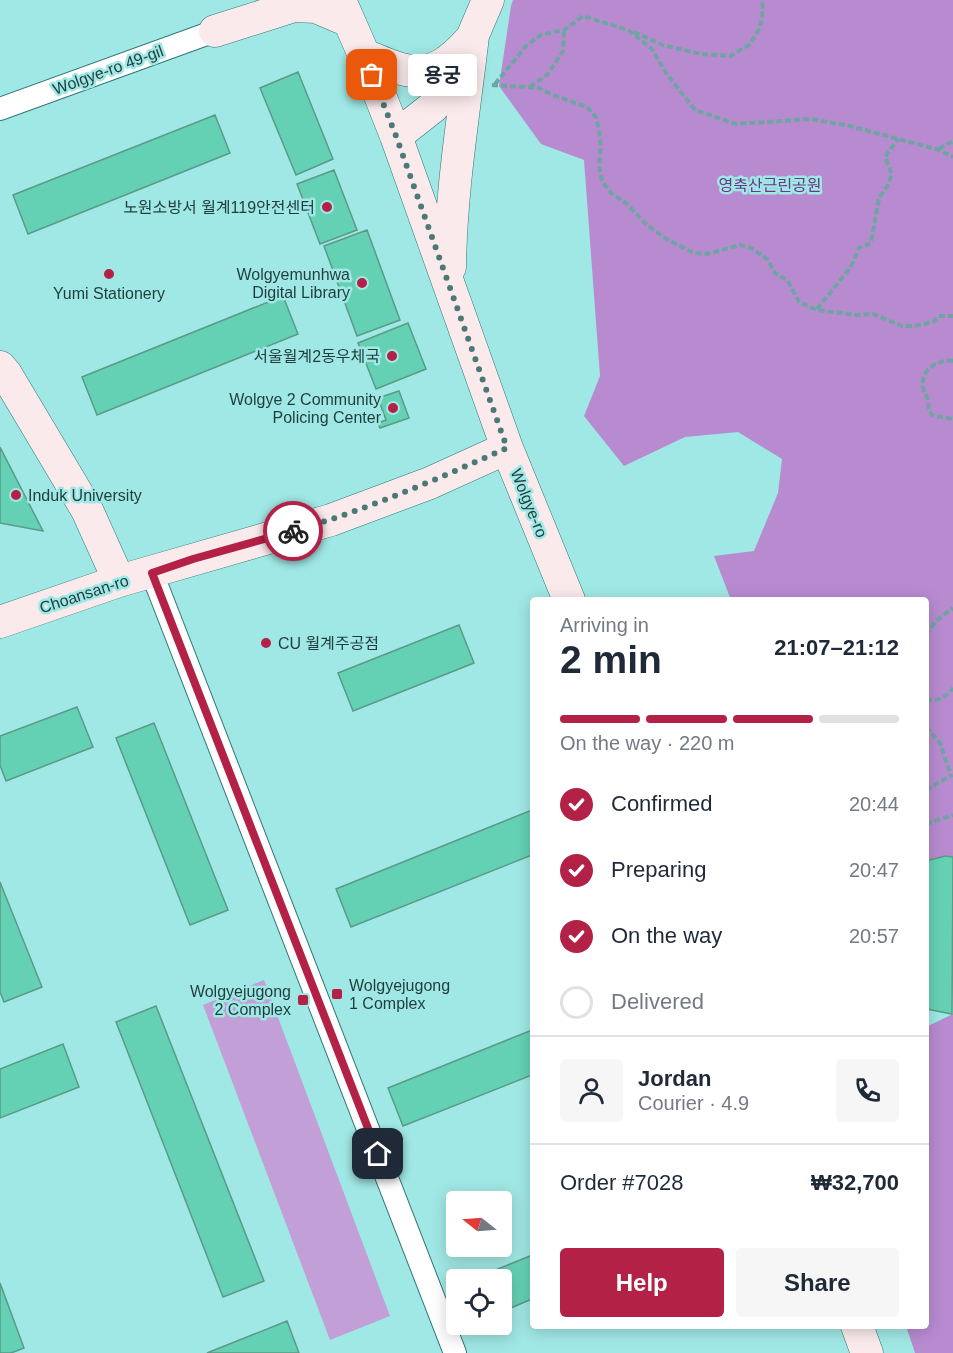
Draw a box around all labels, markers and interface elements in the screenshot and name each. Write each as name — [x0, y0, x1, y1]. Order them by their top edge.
street label: Wolgye-ro 49-gil — [50, 42, 166, 98]
pin — [346, 49, 397, 100]
callout: 용궁 — [408, 54, 477, 96]
icon: bag — [355, 58, 388, 91]
text: 용궁 — [424, 64, 461, 86]
park label: 영축산근린공원 — [718, 177, 822, 194]
place label: 노원소방서 월계119안전센터 — [123, 199, 315, 216]
marker: 노원소방서 월계119안전센터 — [320, 200, 334, 214]
place label: Wolgyemunhwa Digital Library — [236, 266, 350, 301]
marker: Yumi Stationery — [102, 267, 116, 281]
marker: Wolgyemunhwa Digital Library — [355, 276, 369, 290]
place label: Yumi Stationery — [53, 285, 165, 302]
place label: 서울월계2동우체국 — [253, 348, 380, 365]
marker: 서울월계2동우체국 — [385, 349, 399, 363]
place label: Wolgye 2 Community Policing Center — [229, 391, 382, 426]
marker: Wolgye 2 Community Policing Center — [386, 401, 400, 415]
street label: Wolgye-ro — [508, 466, 551, 540]
place label: Induk University — [28, 487, 142, 504]
marker: Induk University — [9, 488, 23, 502]
courier — [263, 501, 323, 561]
icon: bike — [277, 515, 310, 548]
street label: Choansan-ro — [37, 572, 131, 616]
text: Arriving in — [560, 614, 649, 636]
place label: CU 월계주공점 — [278, 635, 379, 652]
text: 21:07–21:12 — [774, 635, 899, 660]
marker: CU 월계주공점 — [259, 636, 273, 650]
text: 2 min — [560, 638, 662, 681]
text: On the way · 220 m — [560, 732, 735, 754]
icon: check — [560, 788, 593, 821]
text: Confirmed — [611, 791, 712, 816]
text: 20:44 — [849, 793, 899, 815]
icon: check — [560, 854, 593, 887]
text: Preparing — [611, 857, 706, 882]
text: 20:47 — [849, 859, 899, 881]
icon: check — [560, 920, 593, 953]
text: On the way — [611, 923, 722, 948]
text: 20:57 — [849, 925, 899, 947]
place label: Wolgyejugong 1 Complex — [349, 977, 450, 1012]
place label: Wolgyejugong 2 Complex — [190, 983, 291, 1018]
marker: Wolgyejugong 1 Complex — [330, 987, 344, 1001]
text: Delivered — [611, 989, 704, 1014]
marker: Wolgyejugong 2 Complex — [296, 993, 310, 1007]
button: person — [560, 1059, 623, 1122]
button: phone — [836, 1059, 899, 1122]
text: Jordan — [638, 1066, 711, 1091]
text: Courier · 4.9 — [638, 1092, 749, 1114]
pin — [352, 1128, 403, 1179]
icon: home — [361, 1137, 394, 1170]
text: Order #7028 — [560, 1170, 684, 1195]
text: ₩32,700 — [811, 1170, 899, 1195]
north arrow — [446, 1191, 512, 1257]
map controls — [446, 1191, 512, 1335]
button: Help — [560, 1248, 724, 1317]
button: Share — [736, 1248, 899, 1317]
button: locate — [446, 1269, 512, 1335]

